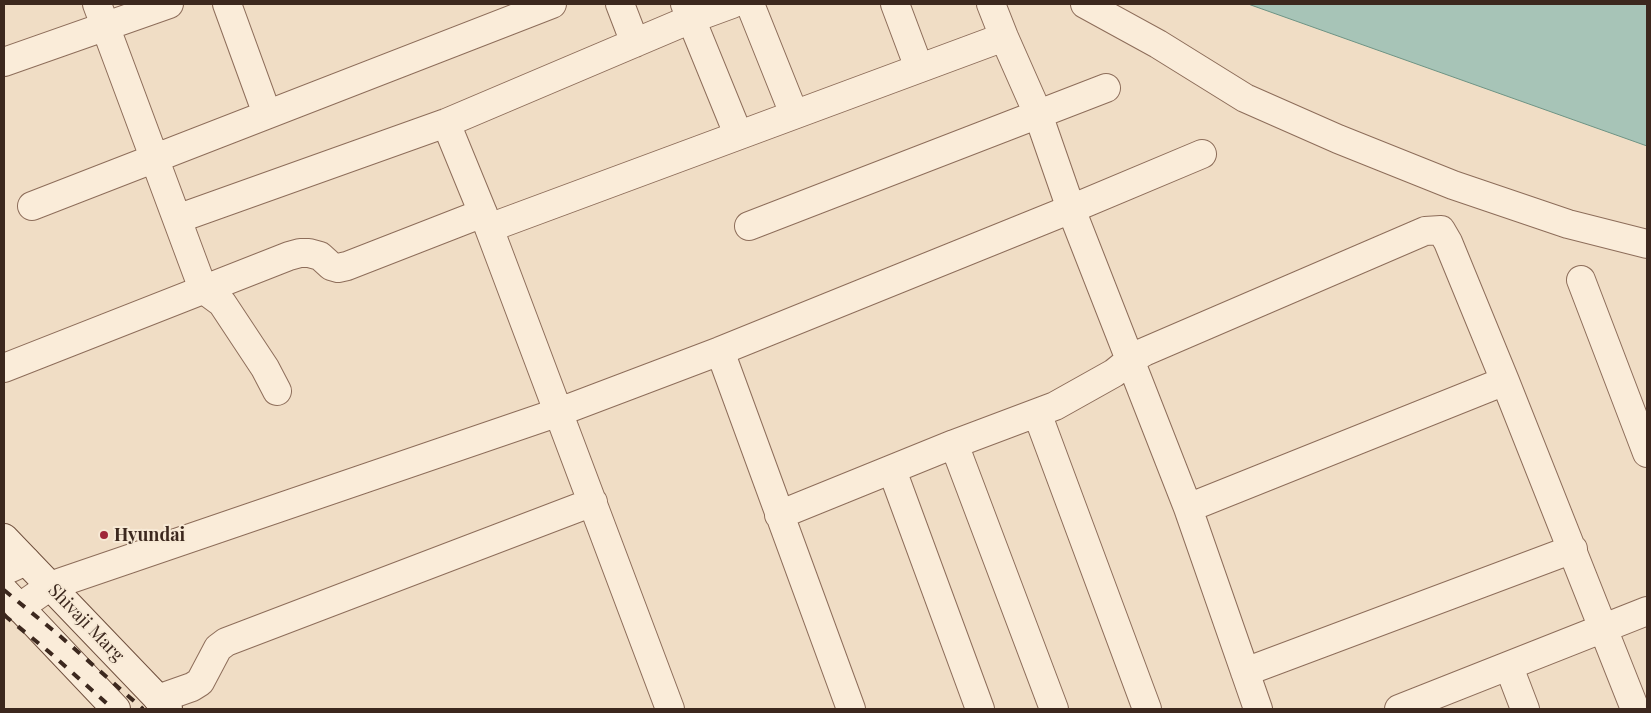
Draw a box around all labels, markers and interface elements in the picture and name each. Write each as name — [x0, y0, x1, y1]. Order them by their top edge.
place label: Hyundai — [114, 524, 185, 546]
marker: Hyundai — [98, 529, 110, 541]
street label: Shivaji Marg — [44, 580, 128, 666]

